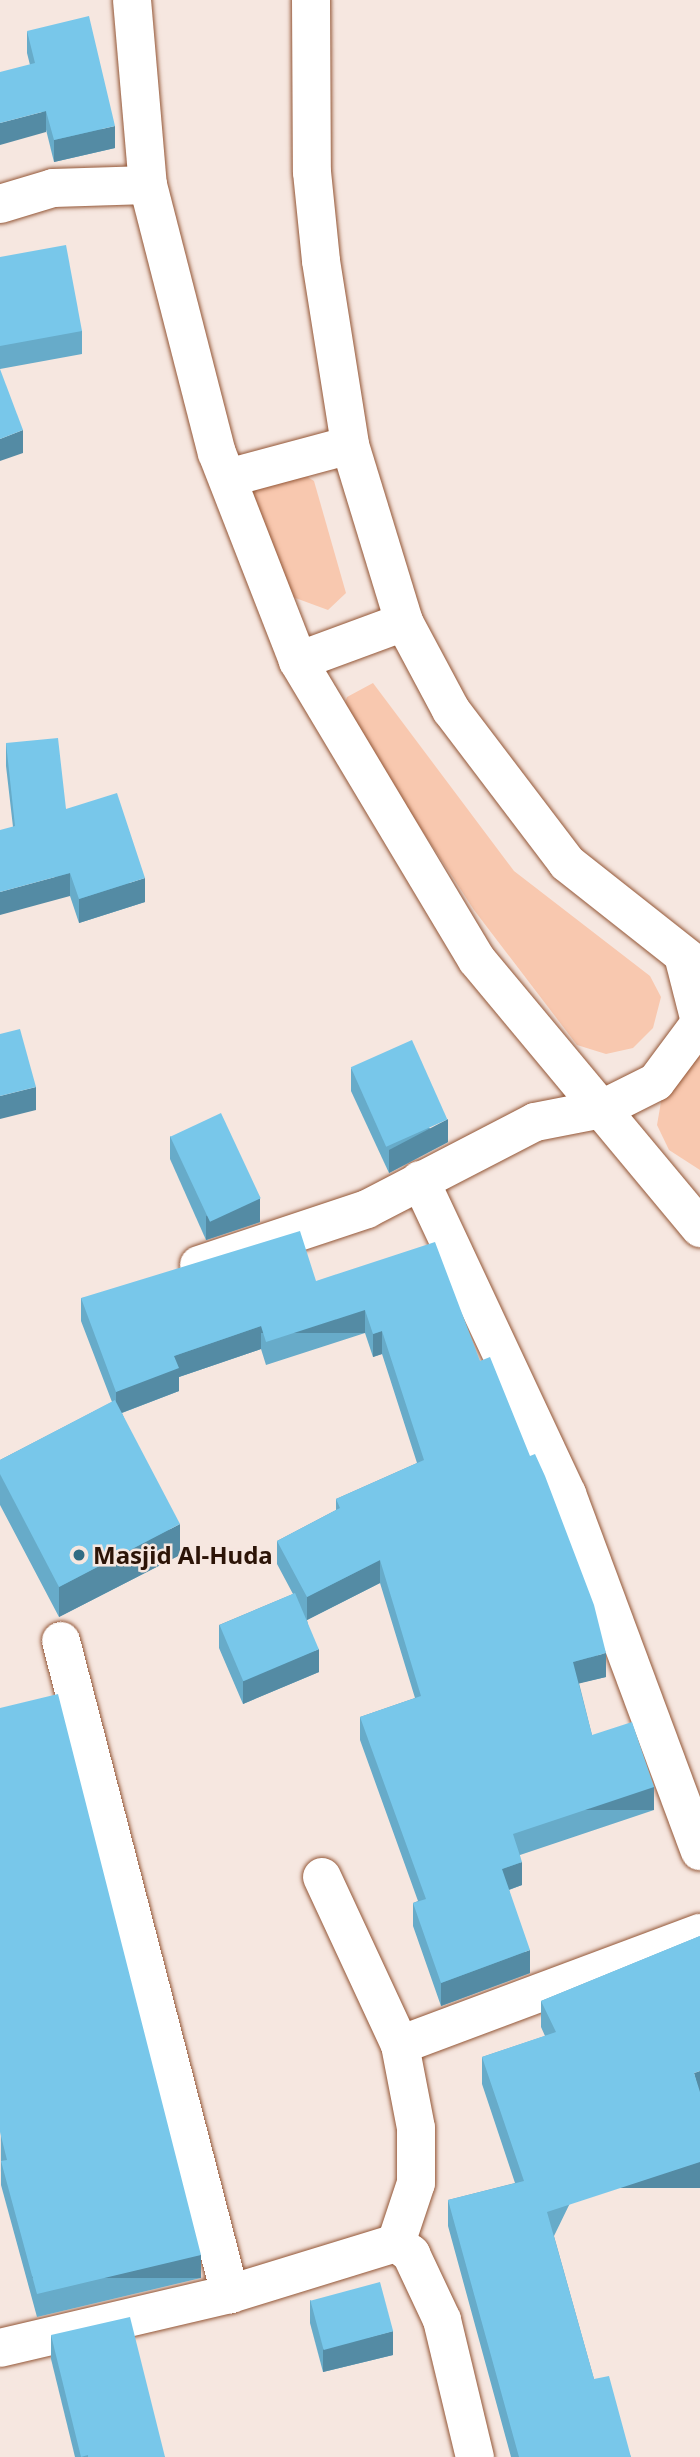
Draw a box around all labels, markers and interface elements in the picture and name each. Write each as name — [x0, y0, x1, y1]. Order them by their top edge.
place label: Masjid Al-Huda — [93, 1541, 273, 1569]
marker: Masjid Al-Huda — [71, 1547, 87, 1563]

